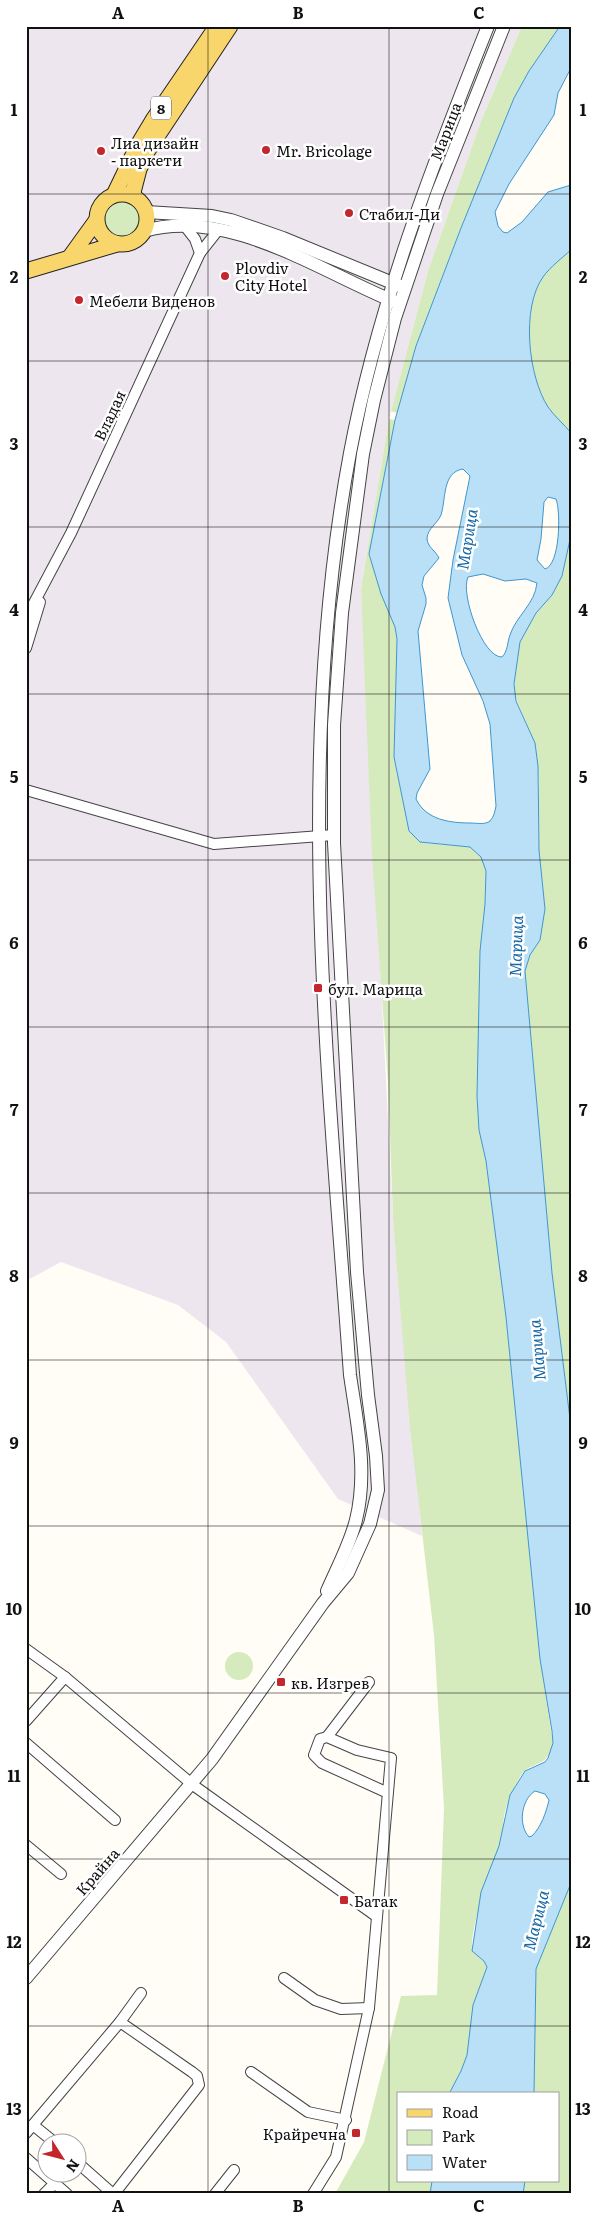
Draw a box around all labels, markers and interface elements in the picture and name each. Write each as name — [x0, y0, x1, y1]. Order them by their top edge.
text: A — [112, 0, 124, 24]
text: B — [292, 0, 304, 24]
text: C — [473, 0, 485, 24]
road number: 8 — [151, 96, 171, 120]
text: 1 — [11, 97, 18, 121]
text: 1 — [580, 97, 587, 121]
street label: Марица — [423, 98, 467, 163]
place label: Лиа дизайн - паркети — [111, 131, 199, 171]
place label: Mr. Bricolage — [276, 139, 372, 162]
marker: Mr. Bricolage — [260, 144, 272, 156]
marker: Лиа дизайн - паркети — [95, 145, 107, 157]
place label: Стабил-Ди — [359, 202, 440, 225]
marker: Стабил-Ди — [343, 207, 355, 219]
place label: Plovdiv City Hotel — [235, 256, 307, 296]
text: 2 — [10, 264, 19, 288]
text: 2 — [579, 264, 588, 288]
marker: Plovdiv City Hotel — [219, 270, 231, 282]
place label: Мебели Виденов — [89, 289, 215, 312]
marker: Мебели Виденов — [73, 294, 85, 306]
street label: Владая — [87, 386, 131, 444]
text: 3 — [10, 431, 19, 455]
text: 3 — [579, 431, 588, 455]
water label: Марица — [449, 506, 483, 571]
text: 4 — [9, 597, 19, 621]
text: 4 — [578, 597, 588, 621]
text: 5 — [10, 764, 19, 788]
text: 5 — [579, 764, 588, 788]
water label: Марица — [502, 914, 528, 977]
text: 6 — [9, 930, 19, 954]
text: 6 — [578, 930, 588, 954]
place label: бул. Марица — [328, 977, 424, 1000]
marker: бул. Марица — [312, 982, 324, 994]
text: 7 — [10, 1097, 19, 1121]
text: 7 — [579, 1097, 588, 1121]
text: 8 — [9, 1263, 19, 1287]
text: 8 — [578, 1263, 588, 1287]
water label: Марица — [521, 1318, 551, 1382]
text: 9 — [9, 1430, 19, 1454]
text: 9 — [578, 1430, 588, 1454]
text: 10 — [6, 1596, 22, 1620]
text: 10 — [575, 1596, 591, 1620]
place label: кв. Изгрев — [291, 1671, 369, 1694]
marker: кв. Изгрев — [275, 1676, 287, 1688]
text: 11 — [7, 1763, 21, 1787]
text: 11 — [576, 1763, 590, 1787]
street label: Крайна — [70, 1841, 125, 1900]
water label: Марица — [516, 1887, 554, 1953]
place label: Батак — [354, 1889, 398, 1912]
marker: Батак — [338, 1894, 350, 1906]
text: 12 — [6, 1929, 22, 1953]
text: 12 — [575, 1929, 591, 1953]
legend — [397, 2092, 560, 2182]
text: 13 — [6, 2096, 22, 2120]
text: 13 — [575, 2096, 591, 2120]
text: Road — [442, 2100, 478, 2123]
place label: Крайречна — [263, 2122, 347, 2145]
text: Park — [442, 2124, 476, 2147]
marker: Крайречна — [350, 2127, 362, 2139]
north arrow — [38, 2132, 88, 2182]
text: Water — [442, 2150, 487, 2173]
text: N — [62, 2156, 85, 2177]
text: A — [112, 2193, 124, 2217]
text: B — [292, 2193, 304, 2217]
text: C — [473, 2193, 485, 2217]

